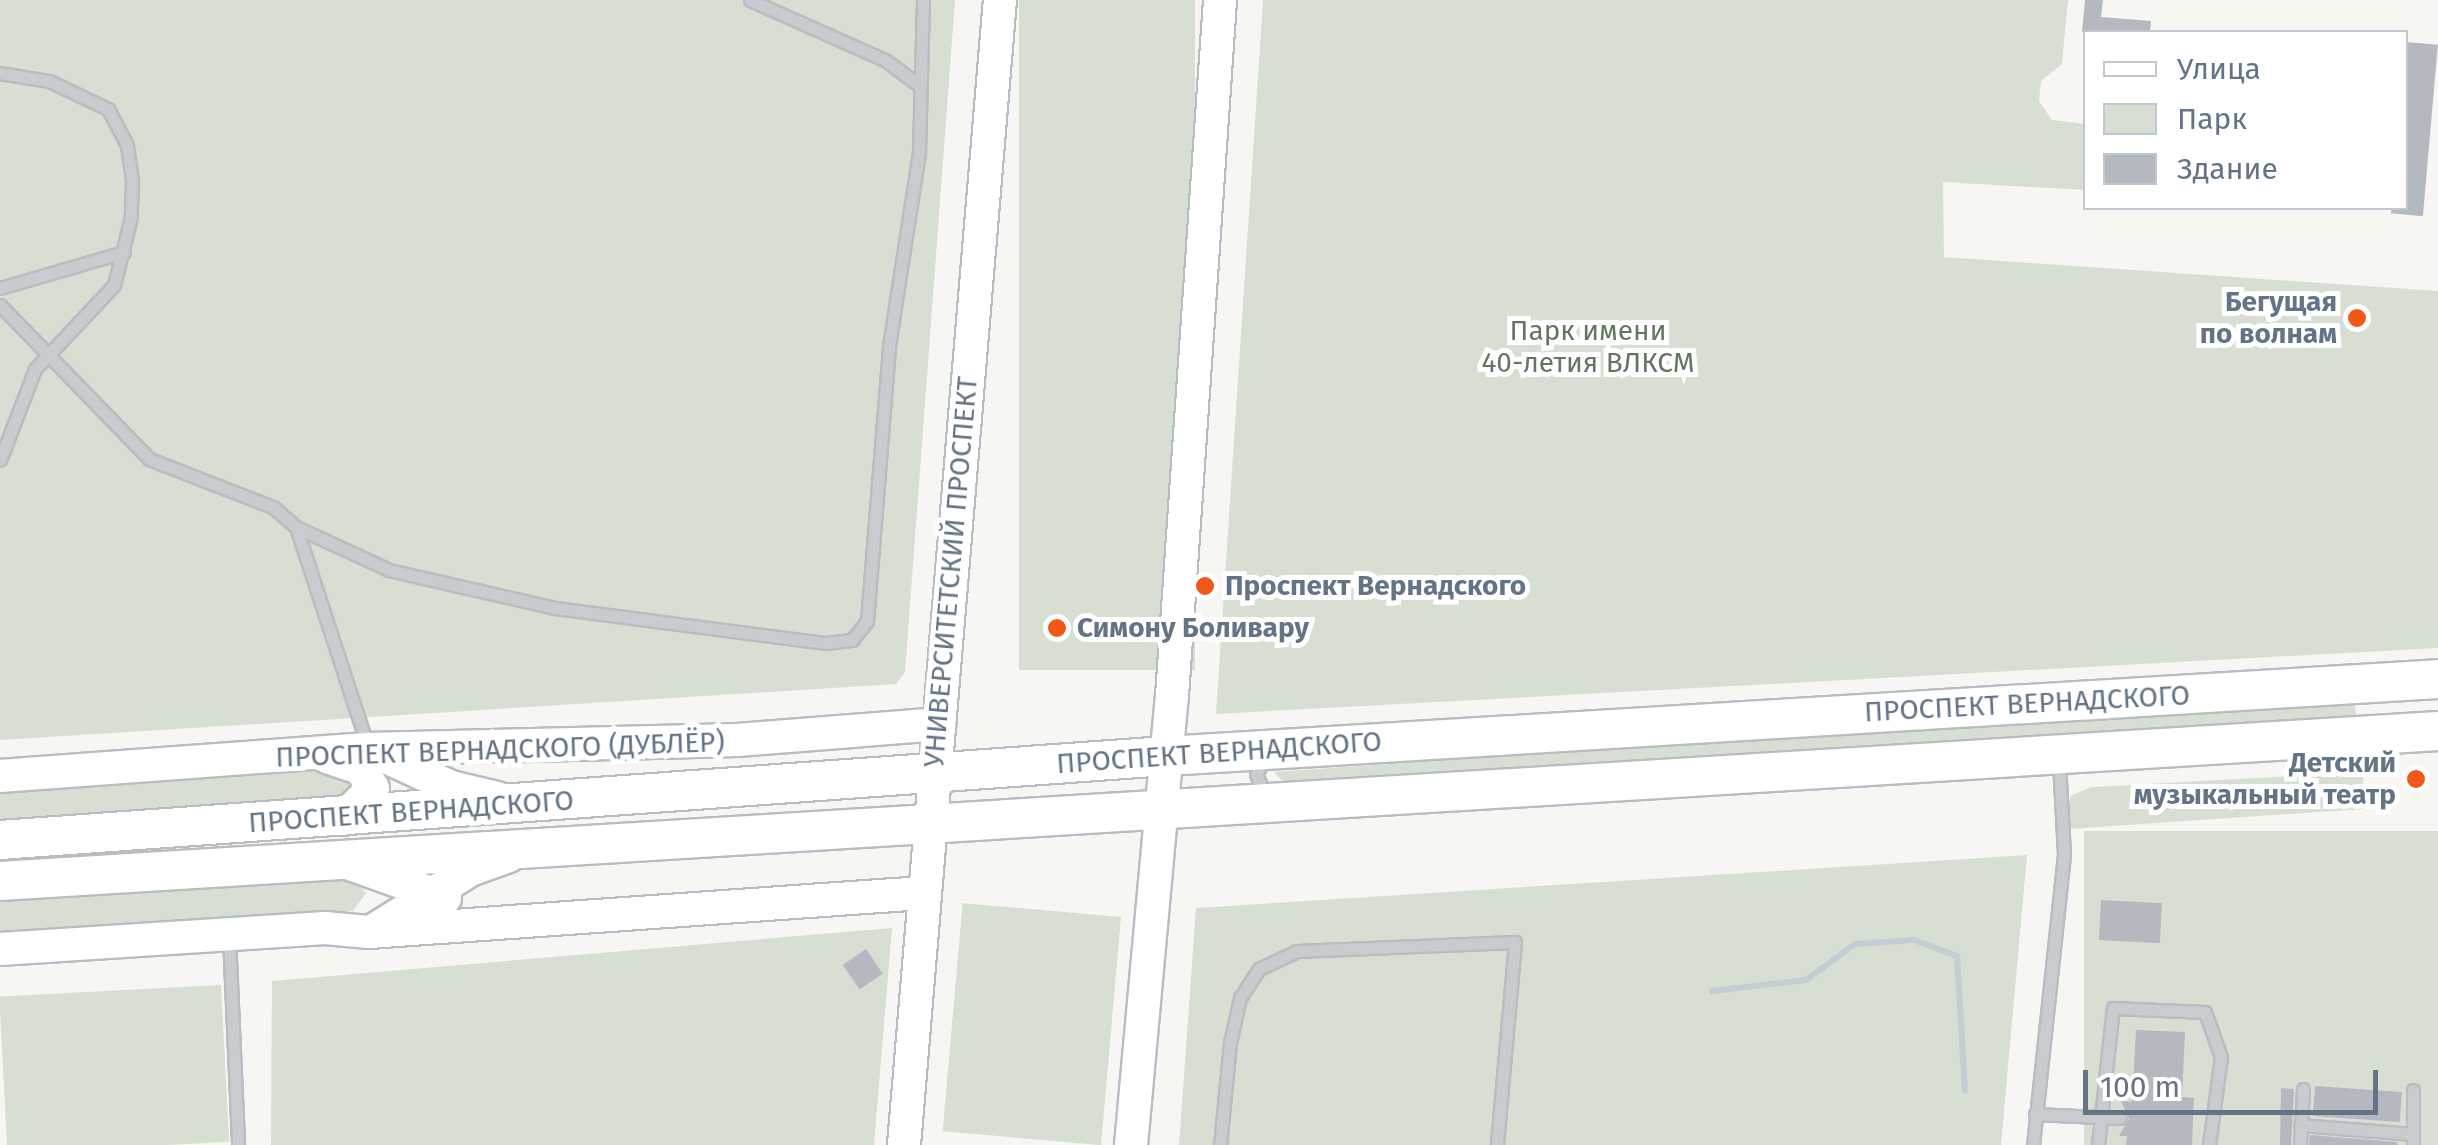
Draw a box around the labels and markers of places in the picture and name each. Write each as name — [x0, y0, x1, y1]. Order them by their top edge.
place label: Бегущая по волнам — [2200, 285, 2337, 351]
marker: Бегущая по волнам — [2346, 307, 2368, 329]
place label: Проспект Вернадского — [1225, 569, 1526, 603]
marker: Проспект Вернадского — [1194, 575, 1216, 597]
place label: Симону Боливару — [1077, 611, 1309, 645]
marker: Симону Боливару — [1046, 617, 1068, 639]
place label: Детский музыкальный театр — [2134, 746, 2396, 812]
marker: Детский музыкальный театр — [2405, 768, 2427, 790]

